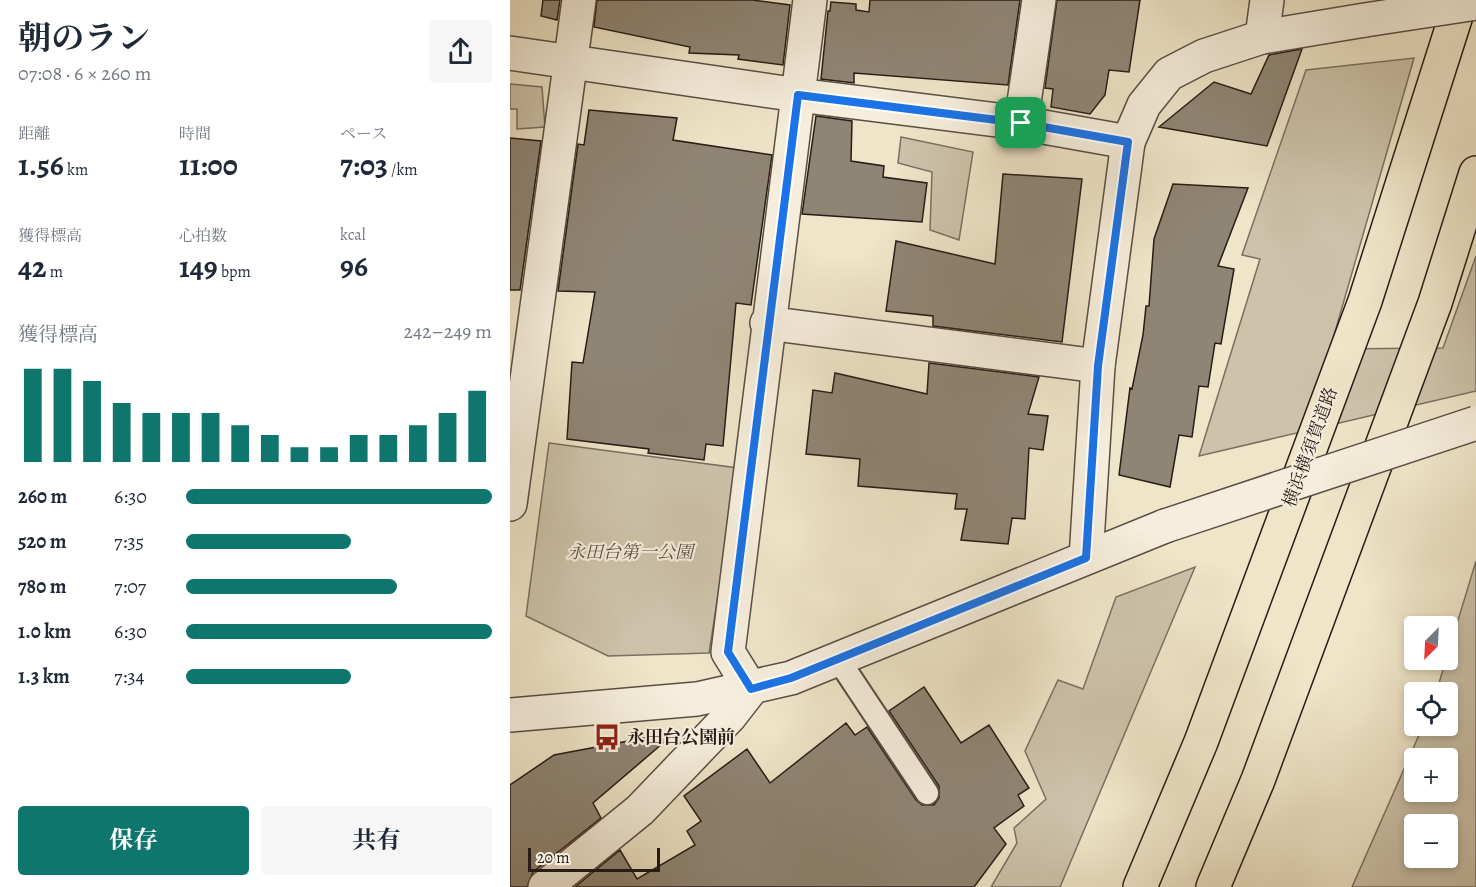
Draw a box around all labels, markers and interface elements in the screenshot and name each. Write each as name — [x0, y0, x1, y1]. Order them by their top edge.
text: 朝のラン — [18, 15, 150, 60]
button: share — [429, 20, 492, 83]
text: 07:08 · 6 × 260 m — [18, 60, 151, 87]
pin — [995, 97, 1046, 148]
icon: arrive — [1004, 106, 1037, 139]
text: 距離 — [18, 123, 50, 145]
text: 時間 — [179, 123, 211, 145]
text: ペース — [340, 123, 387, 145]
text: 1.56 — [18, 145, 64, 185]
text: 11:00 — [179, 145, 238, 185]
text: 7:03 — [340, 145, 388, 185]
text: km — [64, 159, 88, 181]
text: /km — [388, 159, 418, 181]
text: kcal — [340, 224, 366, 246]
text: 獲得標高 — [18, 225, 82, 247]
text: 心拍数 — [179, 225, 227, 247]
text: 96 — [340, 246, 368, 286]
text: 42 — [18, 247, 47, 287]
text: 149 — [179, 247, 218, 287]
text: m — [47, 261, 63, 283]
text: bpm — [218, 261, 251, 283]
text: 242–249 m — [404, 318, 492, 345]
text: 獲得標高 — [18, 321, 98, 348]
street label: 横浜横須賀道路 — [1277, 384, 1343, 510]
text: 260 m — [18, 483, 67, 510]
text: 6:30 — [114, 483, 147, 510]
text: 520 m — [18, 528, 67, 555]
text: 7:35 — [114, 528, 144, 555]
park label: 永田台第一公園 — [567, 540, 696, 564]
text: 780 m — [18, 573, 66, 600]
text: 7:07 — [114, 573, 146, 600]
north arrow — [1404, 616, 1458, 670]
map controls — [1404, 616, 1458, 868]
text: 1.0 km — [18, 618, 71, 645]
text: 6:30 — [114, 618, 147, 645]
text: 1.3 km — [18, 663, 70, 690]
text: 7:34 — [114, 663, 145, 690]
button: locate — [1404, 682, 1458, 736]
bus stop icon: 永田台公園前 — [592, 722, 622, 752]
place label: 永田台公園前 — [627, 725, 735, 749]
button: + — [1404, 748, 1458, 802]
button: 保存 — [18, 806, 249, 875]
button: 共有 — [261, 806, 492, 875]
button: − — [1404, 814, 1458, 868]
scale bar — [528, 845, 660, 872]
text: 20 m — [537, 847, 570, 869]

